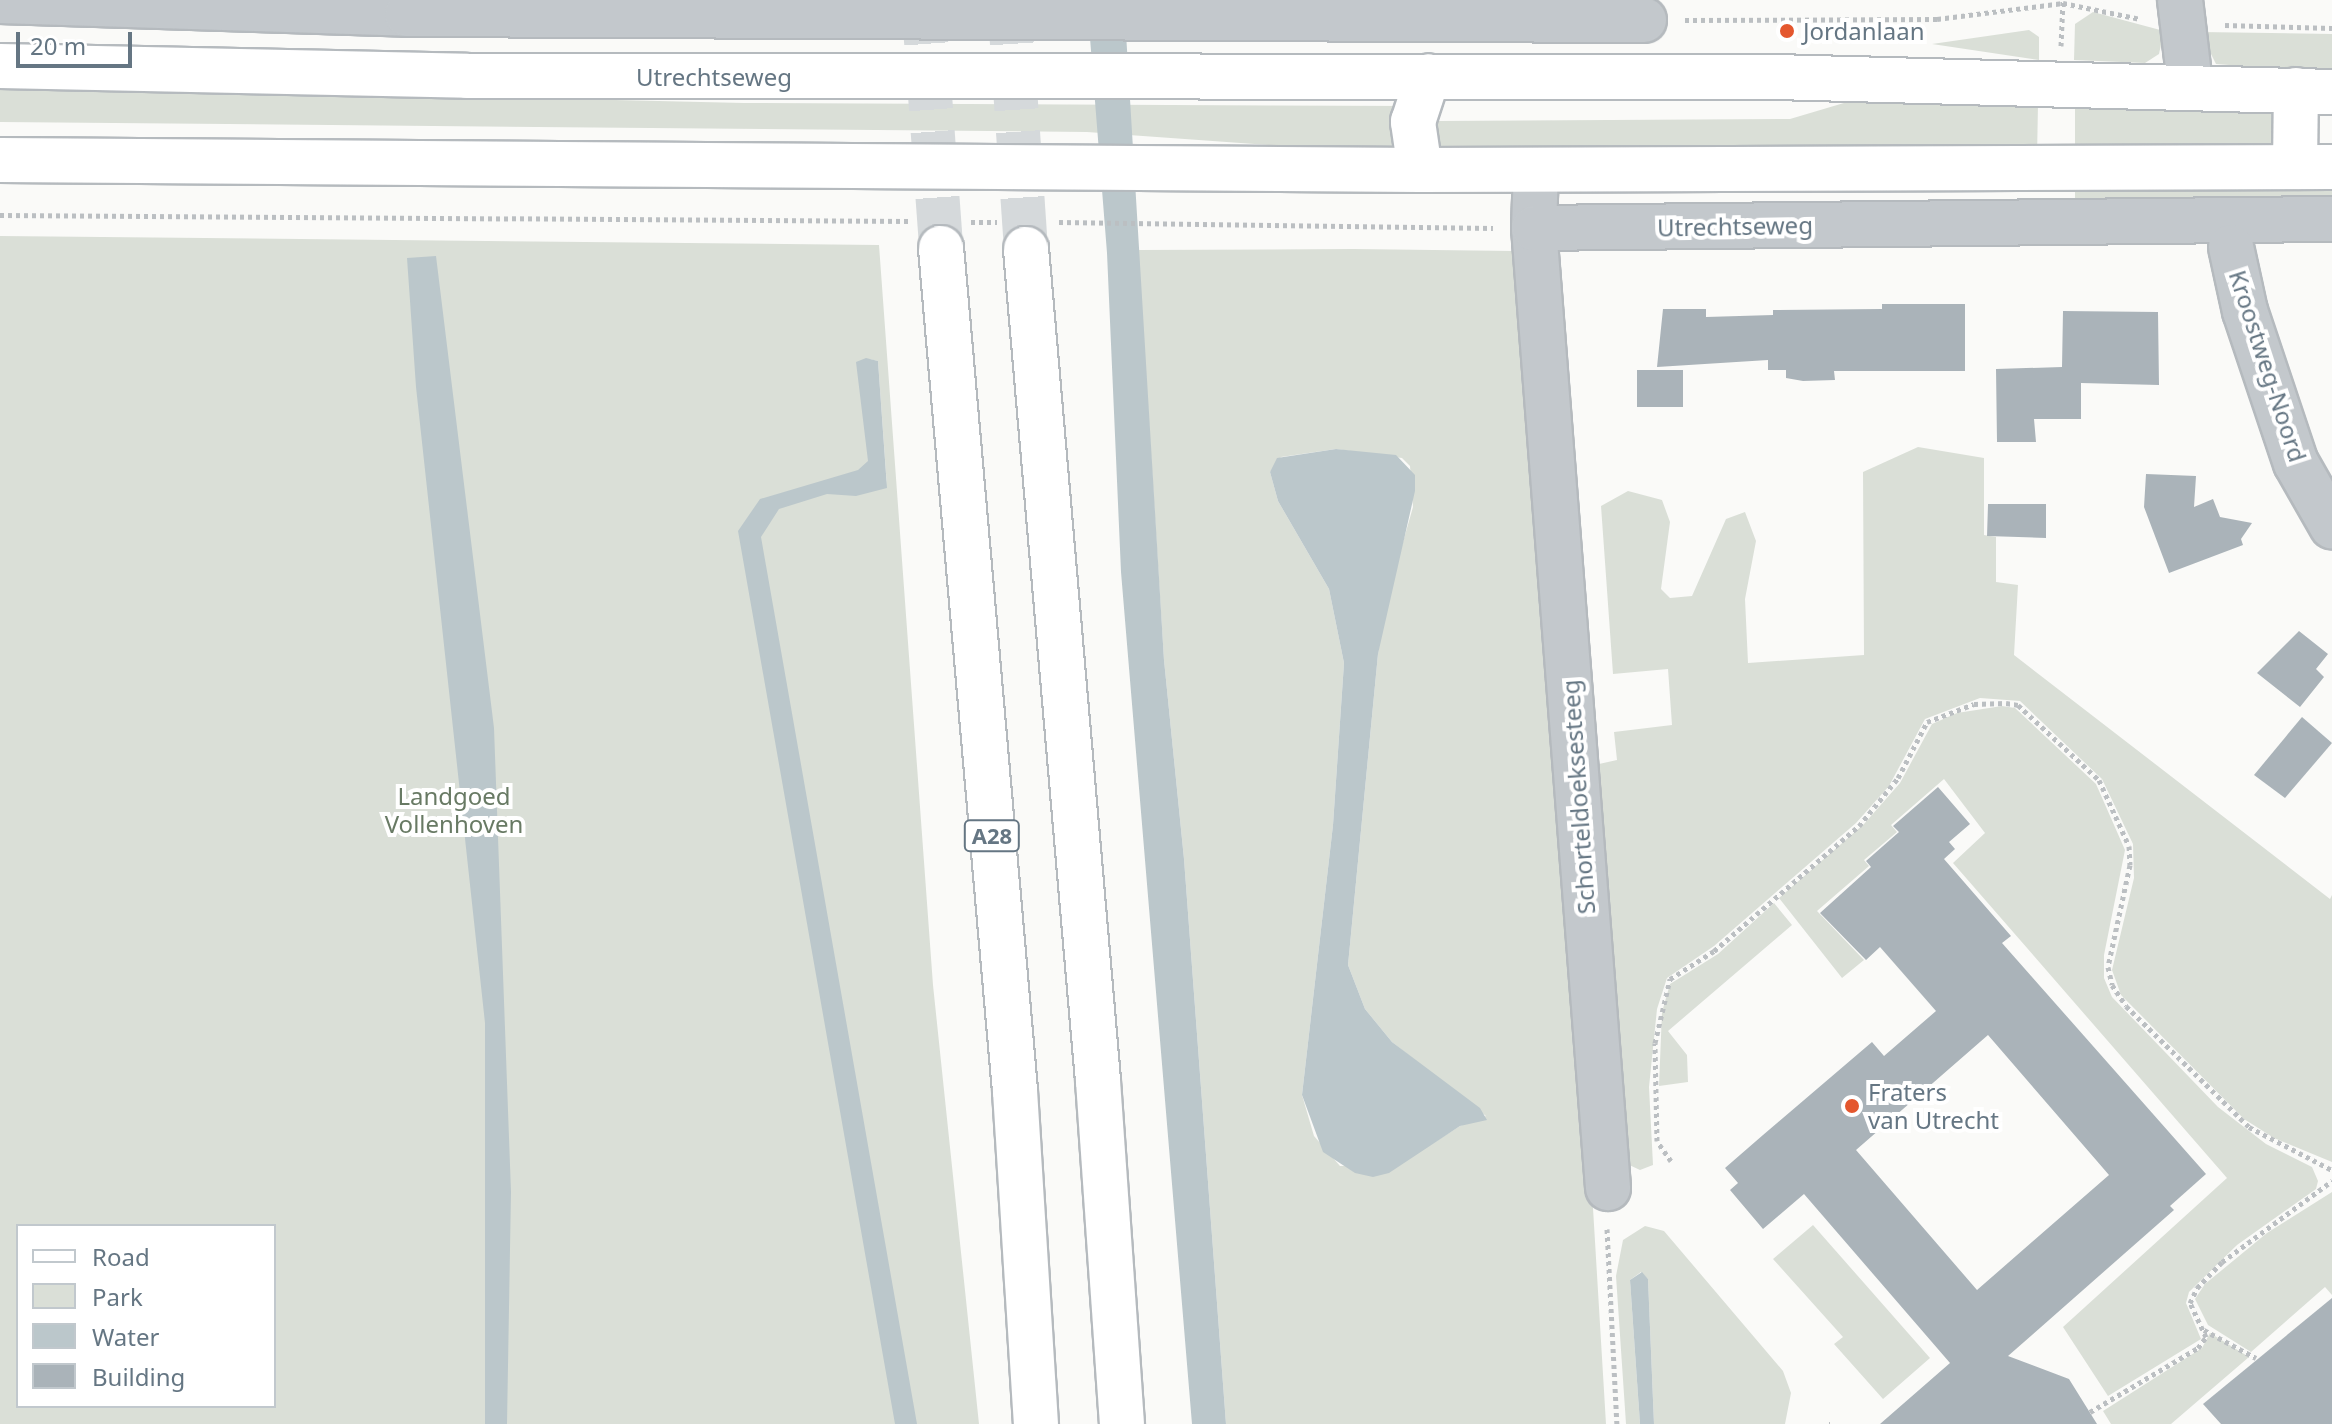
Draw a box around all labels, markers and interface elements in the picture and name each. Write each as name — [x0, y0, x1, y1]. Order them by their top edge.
scale bar — [20, 16, 136, 66]
place label: Jordanlaan — [1803, 17, 1925, 45]
marker: Jordanlaan — [1778, 22, 1796, 40]
text: 20 m — [30, 29, 86, 62]
street label: Utrechtseweg — [636, 63, 792, 91]
street label: Utrechtseweg — [1657, 210, 1813, 242]
street label: Kroostweg-Noord — [2223, 267, 2313, 465]
street label: Schorteldoeksesteeg — [1555, 679, 1601, 915]
park label: Landgoed Vollenhoven — [385, 782, 523, 838]
road number: A28 — [962, 818, 1022, 854]
place label: Fraters van Utrecht — [1868, 1078, 1999, 1134]
marker: Fraters van Utrecht — [1843, 1097, 1861, 1115]
legend — [16, 1224, 276, 1408]
text: Road — [92, 1240, 150, 1273]
text: Park — [92, 1280, 143, 1313]
text: Water — [92, 1320, 159, 1353]
text: Building — [92, 1360, 185, 1393]

